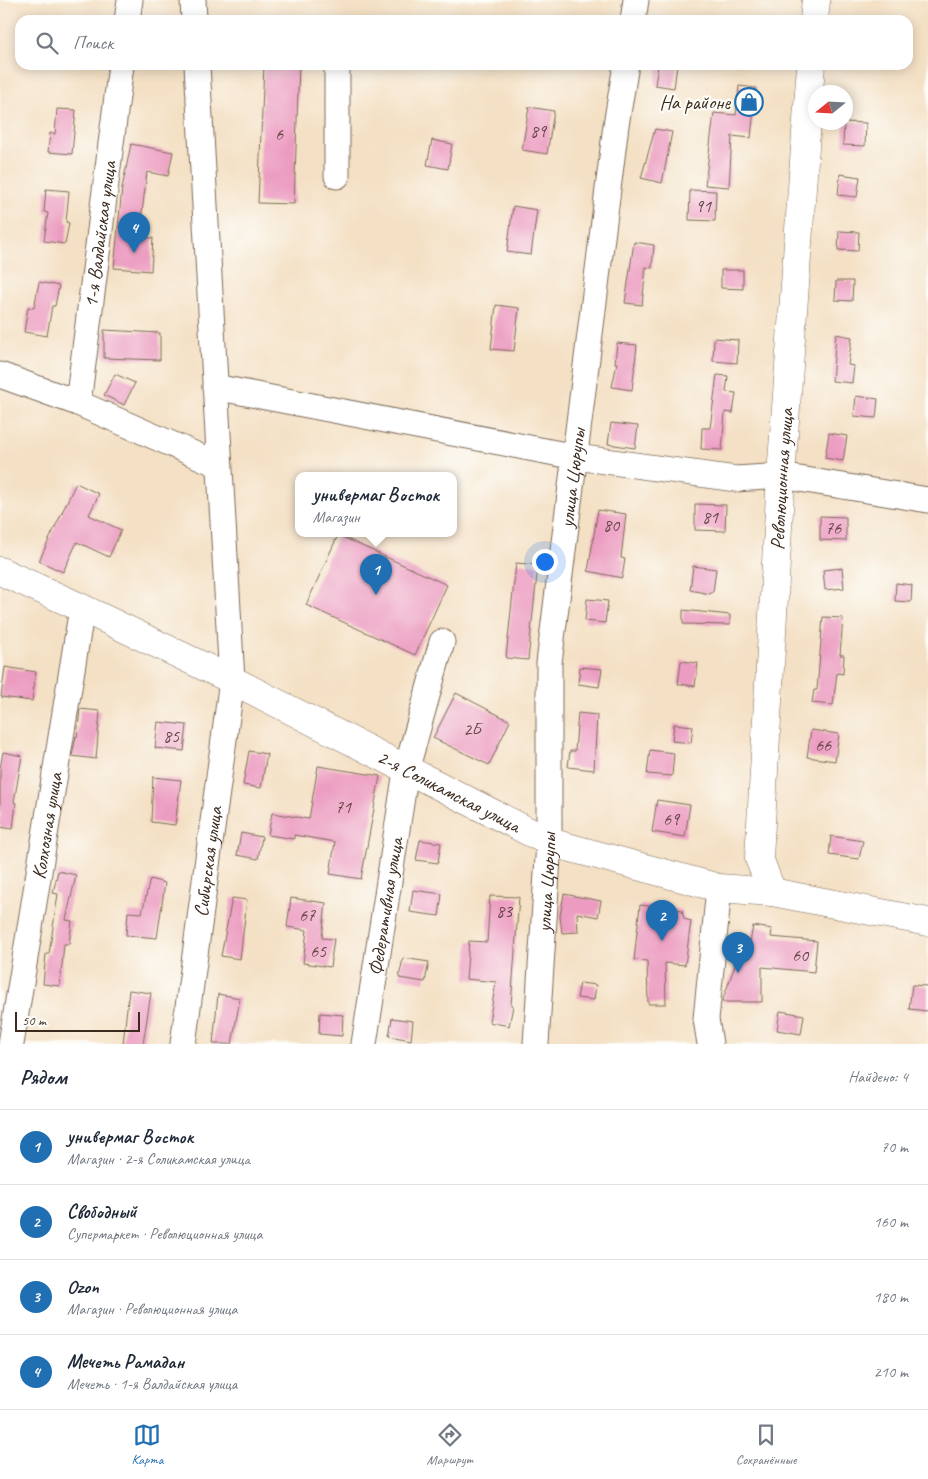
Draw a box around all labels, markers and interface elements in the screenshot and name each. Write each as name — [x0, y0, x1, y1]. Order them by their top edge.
search box — [15, 15, 913, 70]
icon: search — [33, 29, 61, 57]
text: Поиск — [73, 31, 113, 55]
north arrow — [808, 85, 853, 130]
shop icon: На районе — [734, 87, 764, 117]
place label: На районе — [659, 90, 731, 115]
house number: 89 — [530, 120, 548, 142]
house number: 6 — [275, 123, 284, 145]
street label: 1-я Валдайская улица — [78, 158, 122, 309]
house number: 91 — [695, 195, 712, 217]
pin: 4 — [118, 212, 150, 253]
street label: Революционная улица — [765, 406, 799, 550]
street label: улица Цюрупы — [554, 426, 591, 530]
popup — [295, 472, 457, 537]
text: универмаг Восток — [313, 483, 439, 507]
house number: 81 — [702, 506, 719, 528]
text: Магазин — [313, 507, 360, 527]
house number: 80 — [603, 514, 621, 536]
house number: 76 — [825, 517, 842, 539]
your location — [532, 549, 558, 575]
pin: 1 — [360, 554, 392, 595]
house number: 2Б — [463, 718, 483, 740]
house number: 85 — [163, 725, 180, 747]
house number: 66 — [815, 734, 832, 756]
street label: 2-я Соликамская улица — [373, 744, 526, 839]
street label: Колхозная улица — [26, 770, 68, 881]
house number: 71 — [335, 796, 352, 818]
street label: Сибирская улица — [188, 804, 228, 918]
house number: 69 — [663, 808, 681, 830]
street label: улица Цюрупы — [531, 831, 562, 934]
street label: Федеративная улица — [363, 834, 409, 977]
house number: 83 — [496, 900, 514, 922]
pin: 2 — [646, 900, 678, 941]
house number: 67 — [299, 904, 316, 926]
pin: 3 — [722, 932, 754, 973]
house number: 65 — [310, 940, 327, 962]
house number: 60 — [792, 944, 810, 966]
scale bar — [15, 1009, 140, 1032]
text: 50 m — [22, 1012, 46, 1029]
text: Рядом — [20, 1064, 67, 1090]
text: Найдено: 4 — [848, 1067, 908, 1087]
text: универмаг Восток — [67, 1125, 193, 1149]
text: 1 — [32, 1137, 40, 1157]
text: 70 m — [881, 1137, 908, 1157]
text: Магазин · 2-я Соликамская улица — [67, 1149, 250, 1169]
text: Свободный — [67, 1200, 137, 1224]
text: 2 — [32, 1212, 40, 1232]
text: 160 m — [874, 1212, 908, 1232]
text: Супермаркет · Революционная улица — [67, 1224, 262, 1244]
text: Ozon — [67, 1275, 99, 1299]
text: 3 — [32, 1287, 40, 1307]
text: 180 m — [874, 1287, 908, 1307]
text: Магазин · Революционная улица — [67, 1299, 238, 1319]
text: Мечеть Рамадан — [67, 1350, 184, 1374]
text: 4 — [32, 1362, 40, 1382]
text: 210 m — [874, 1362, 908, 1382]
text: Мечеть · 1-я Валдайская улица — [67, 1374, 237, 1394]
tab: Карта — [131, 1421, 164, 1468]
tab: Маршрут — [426, 1421, 473, 1468]
tab: Сохранённые — [736, 1421, 796, 1468]

